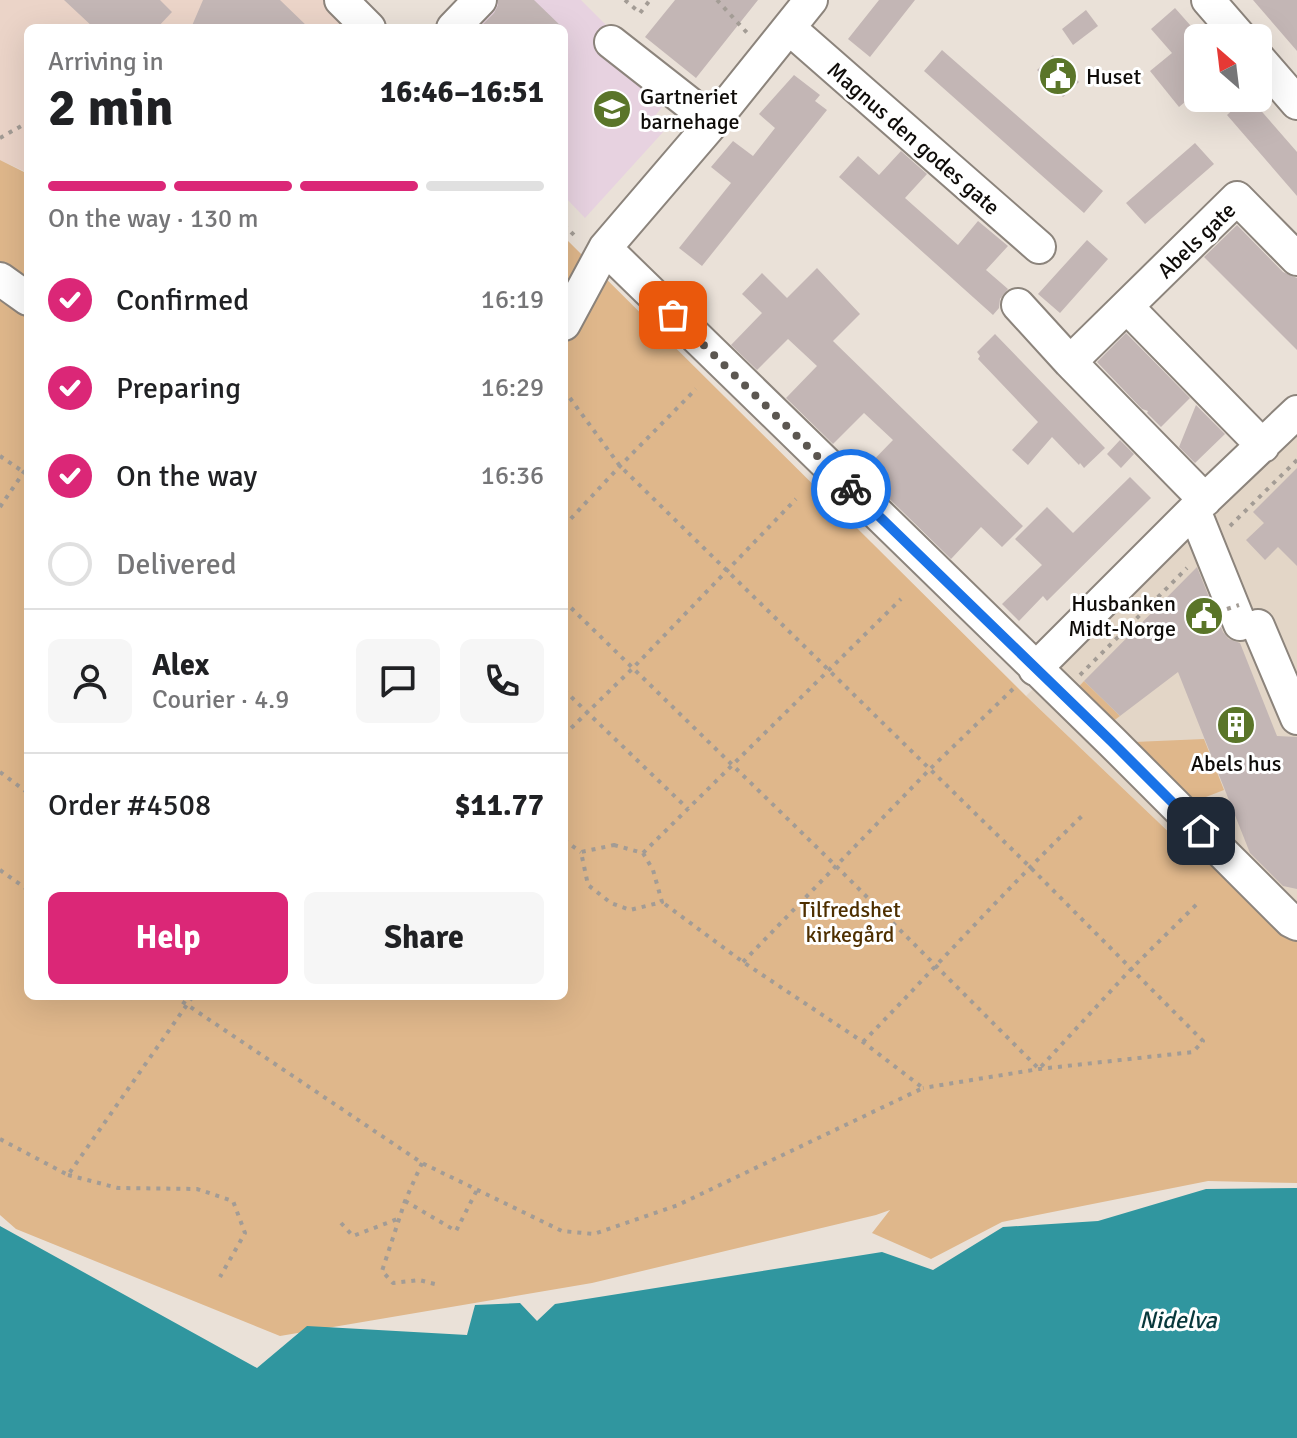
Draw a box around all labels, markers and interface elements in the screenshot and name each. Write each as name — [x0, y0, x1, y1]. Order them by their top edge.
north arrow — [1184, 24, 1272, 112]
map controls — [1184, 24, 1272, 112]
text: Arriving in — [48, 46, 164, 78]
public building icon: Huset — [1037, 55, 1079, 97]
street label: Magnus den godes gate — [822, 56, 1005, 221]
place label: Huset — [1086, 63, 1142, 90]
text: 16:46–16:51 — [380, 74, 544, 111]
text: 2 min — [48, 76, 174, 140]
place label: Gartneriet barnehage — [640, 83, 740, 135]
school or university icon: Gartneriet barnehage — [591, 88, 633, 130]
street label: Abels gate — [1152, 197, 1241, 284]
text: On the way · 130 m — [48, 203, 258, 235]
icon: check — [48, 278, 92, 322]
pin — [639, 281, 707, 349]
text: Confirmed — [116, 282, 249, 319]
text: 16:19 — [481, 284, 544, 316]
icon: bag — [651, 293, 695, 337]
icon: check — [48, 366, 92, 410]
text: Preparing — [116, 370, 241, 407]
text: 16:29 — [481, 372, 544, 404]
courier — [811, 449, 891, 529]
icon: check — [48, 454, 92, 498]
text: On the way — [116, 458, 257, 495]
text: 16:36 — [481, 460, 544, 492]
icon: bike — [829, 467, 873, 511]
text: Delivered — [116, 546, 237, 583]
place label: Husbanken Midt-Norge — [1068, 590, 1176, 642]
public building icon: Husbanken Midt-Norge — [1183, 595, 1225, 637]
button: person — [48, 639, 132, 723]
button: chat — [356, 639, 440, 723]
button: phone — [460, 639, 544, 723]
text: Alex — [152, 647, 209, 684]
text: Courier · 4.9 — [152, 684, 289, 716]
building icon: Abels hus — [1215, 704, 1257, 746]
place label: Abels hus — [1191, 750, 1281, 777]
text: Order #4508 — [48, 787, 211, 824]
text: $11.77 — [454, 787, 544, 824]
pin — [1167, 797, 1235, 865]
icon: home — [1179, 809, 1223, 853]
button: Help — [48, 892, 288, 984]
button: Share — [304, 892, 544, 984]
park label: Tilfredshet kirkegård — [799, 896, 901, 948]
water label: Nidelva — [1139, 1305, 1218, 1335]

